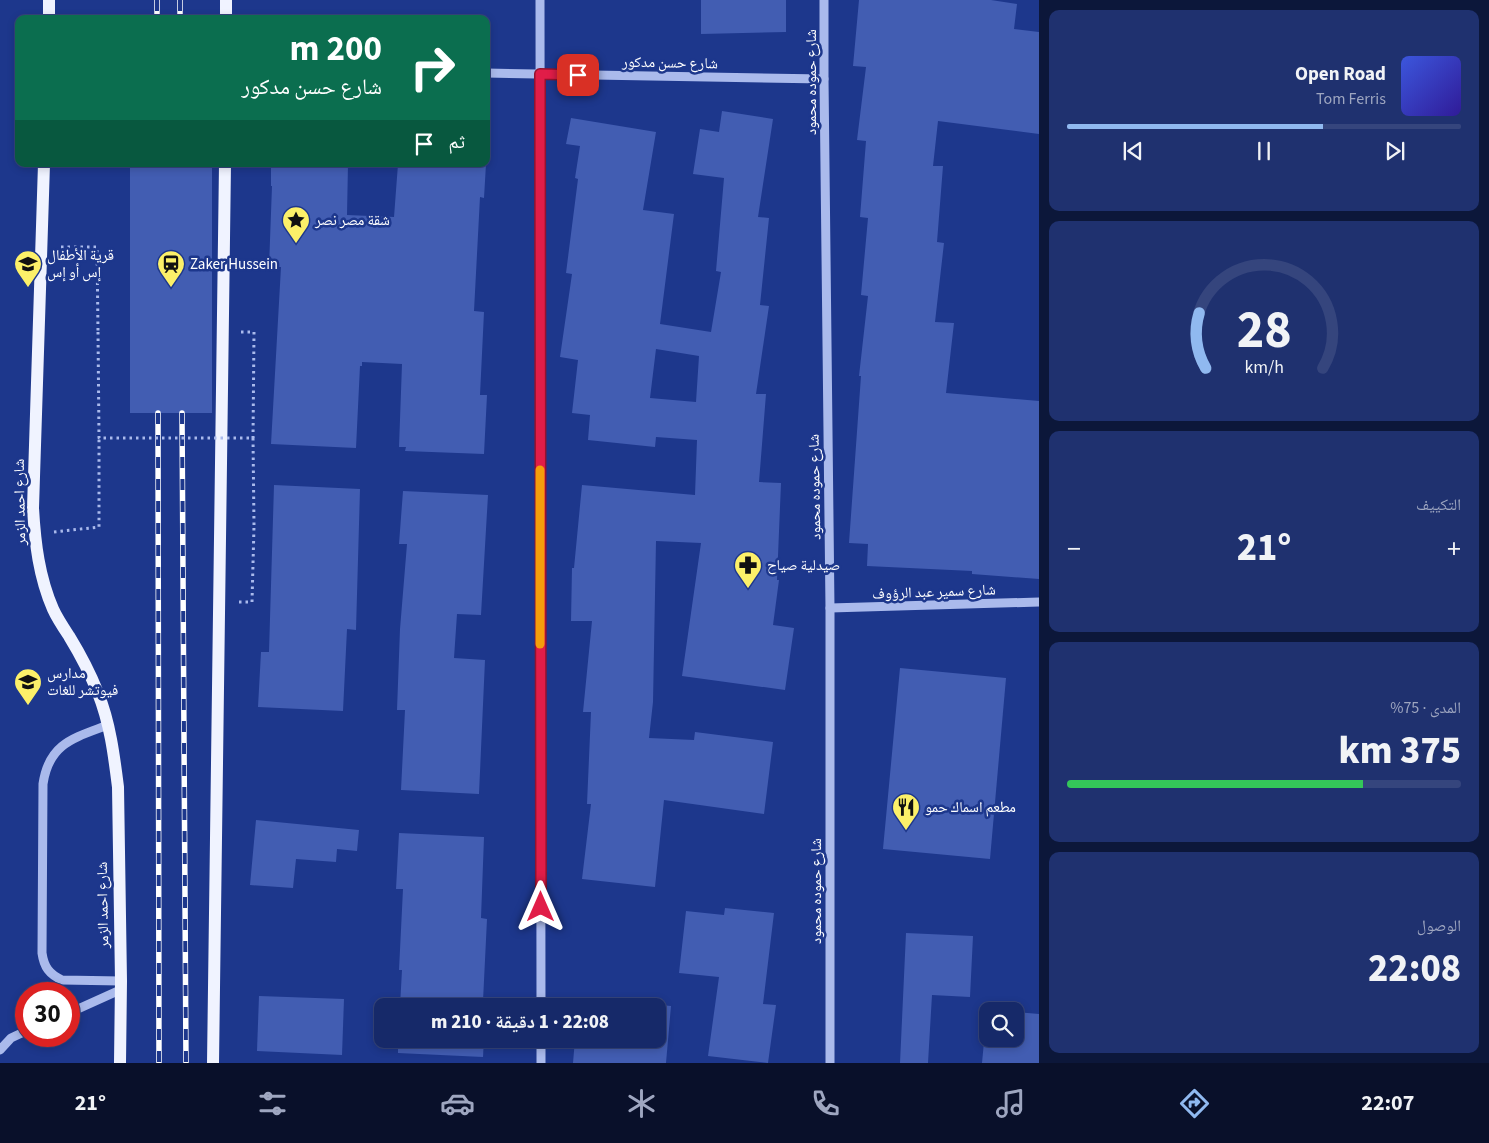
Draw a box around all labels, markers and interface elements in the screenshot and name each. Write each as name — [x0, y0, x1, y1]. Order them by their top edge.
text: 200 m — [290, 24, 382, 74]
street label: شارع حموده محمود — [801, 29, 822, 135]
icon: right — [400, 35, 465, 100]
street label: شارع حسن مدكور — [621, 52, 718, 74]
pin — [557, 54, 599, 96]
icon: arrive — [564, 61, 592, 89]
text: Open Road — [1295, 61, 1386, 88]
text: شارع حسن مدكور — [242, 71, 382, 103]
text: Tom Ferris — [1316, 88, 1386, 110]
text: ثم — [448, 129, 465, 156]
icon: arrive — [410, 130, 438, 158]
icon: previous — [1119, 137, 1147, 165]
icon: pause — [1250, 137, 1278, 165]
icon: next — [1381, 137, 1409, 165]
place icon: شقة مصر نصر — [281, 205, 311, 244]
place label: شقة مصر نصر — [314, 210, 390, 231]
place label: قرية الأطفال إس أو إس — [47, 245, 114, 283]
school or university icon: قرية الأطفال إس أو إس — [13, 249, 43, 288]
station icon: Zaker Hussein — [156, 249, 186, 288]
place label: Zaker Hussein — [190, 254, 278, 275]
text: 28 — [1237, 294, 1291, 368]
text: km/h — [1244, 355, 1284, 380]
street label: شارع حموده محمود — [804, 434, 826, 540]
street label: شارع احمد الزمر — [9, 458, 31, 546]
text: التكييف — [1416, 494, 1461, 516]
text: 21° — [1237, 521, 1291, 575]
text: − — [1067, 529, 1081, 569]
text: + — [1447, 529, 1461, 569]
pharmacy icon: صيدلية صياح — [733, 550, 763, 589]
place label: صيدلية صياح — [767, 555, 840, 576]
street label: شارع سمير عبد الرؤوف — [872, 579, 996, 605]
place label: مدارس فيوتشر للغات — [47, 663, 118, 701]
school or university icon: مدارس فيوتشر للغات — [13, 667, 43, 706]
text: المدى · 75% — [1390, 697, 1461, 719]
text: 375 km — [1339, 724, 1461, 778]
restaurant icon: مطعم اسماك حمو — [891, 792, 921, 831]
place label: مطعم اسماك حمو — [925, 797, 1016, 818]
street label: شارع حموده محمود — [806, 838, 827, 944]
street label: شارع احمد الزمر — [92, 861, 114, 949]
position arrow — [514, 880, 566, 932]
text: الوصول — [1417, 915, 1461, 937]
text: 22:08 — [1368, 942, 1461, 996]
speed limit sign: 30 — [15, 982, 80, 1047]
map controls — [979, 1002, 1024, 1047]
button: search — [979, 1002, 1024, 1047]
text: 22:08 · 1 دقيقة · 210 m — [431, 1009, 609, 1036]
icon: filters — [255, 1086, 290, 1121]
icon: car — [440, 1086, 475, 1121]
icon: climate — [624, 1086, 659, 1121]
icon: phone — [808, 1086, 843, 1121]
icon: music — [993, 1086, 1028, 1121]
icon: directions — [1177, 1086, 1212, 1121]
text: 21° — [75, 1087, 106, 1119]
text: 22:07 — [1361, 1087, 1414, 1119]

